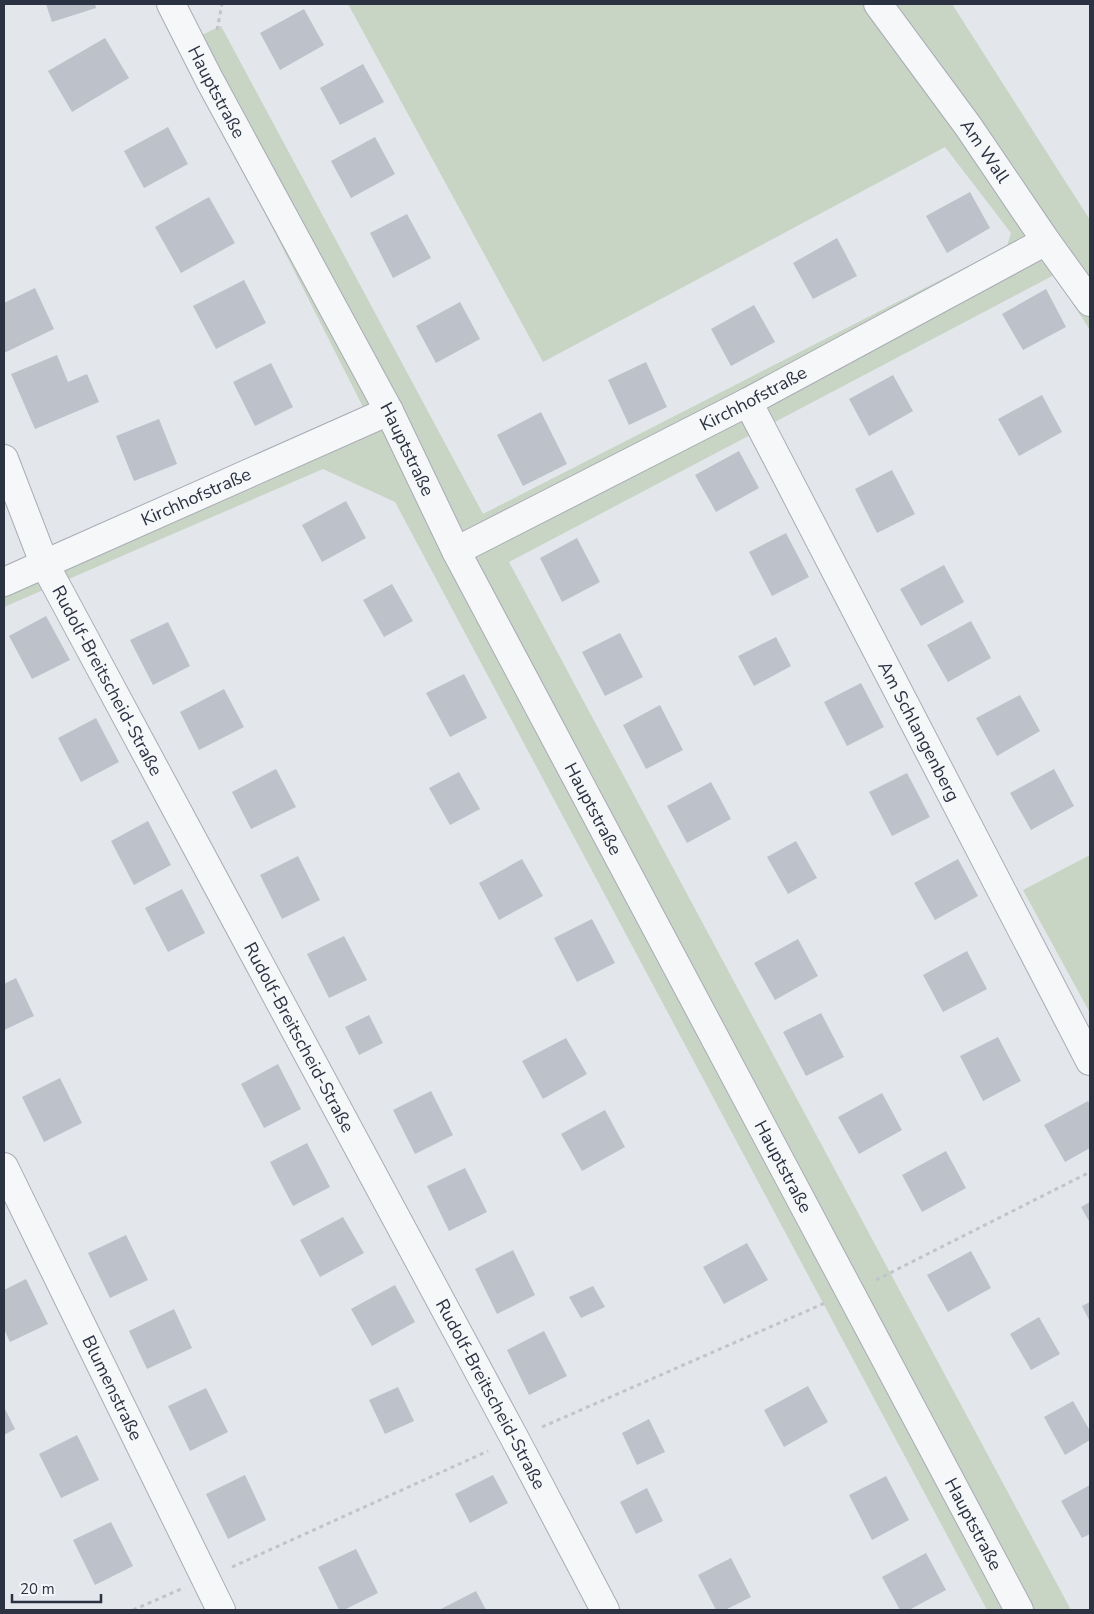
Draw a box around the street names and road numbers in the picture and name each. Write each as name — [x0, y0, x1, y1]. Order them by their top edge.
street label: Hauptstraße — [182, 42, 251, 142]
street label: Am Wall — [955, 115, 1016, 188]
street label: Kirchhofstraße — [696, 360, 811, 437]
street label: Hauptstraße — [374, 398, 440, 500]
street label: Kirchhofstraße — [137, 462, 255, 532]
street label: Rudolf-Breitscheid-Straße — [46, 581, 168, 780]
street label: Am Schlangenberg — [872, 657, 965, 806]
street label: Hauptstraße — [559, 758, 628, 859]
street label: Rudolf-Breitscheid-Straße — [238, 938, 360, 1137]
street label: Hauptstraße — [749, 1116, 818, 1217]
street label: Rudolf-Breitscheid-Straße — [430, 1295, 551, 1494]
street label: Blumenstraße — [76, 1331, 148, 1445]
street label: Hauptstraße — [939, 1474, 1008, 1575]

